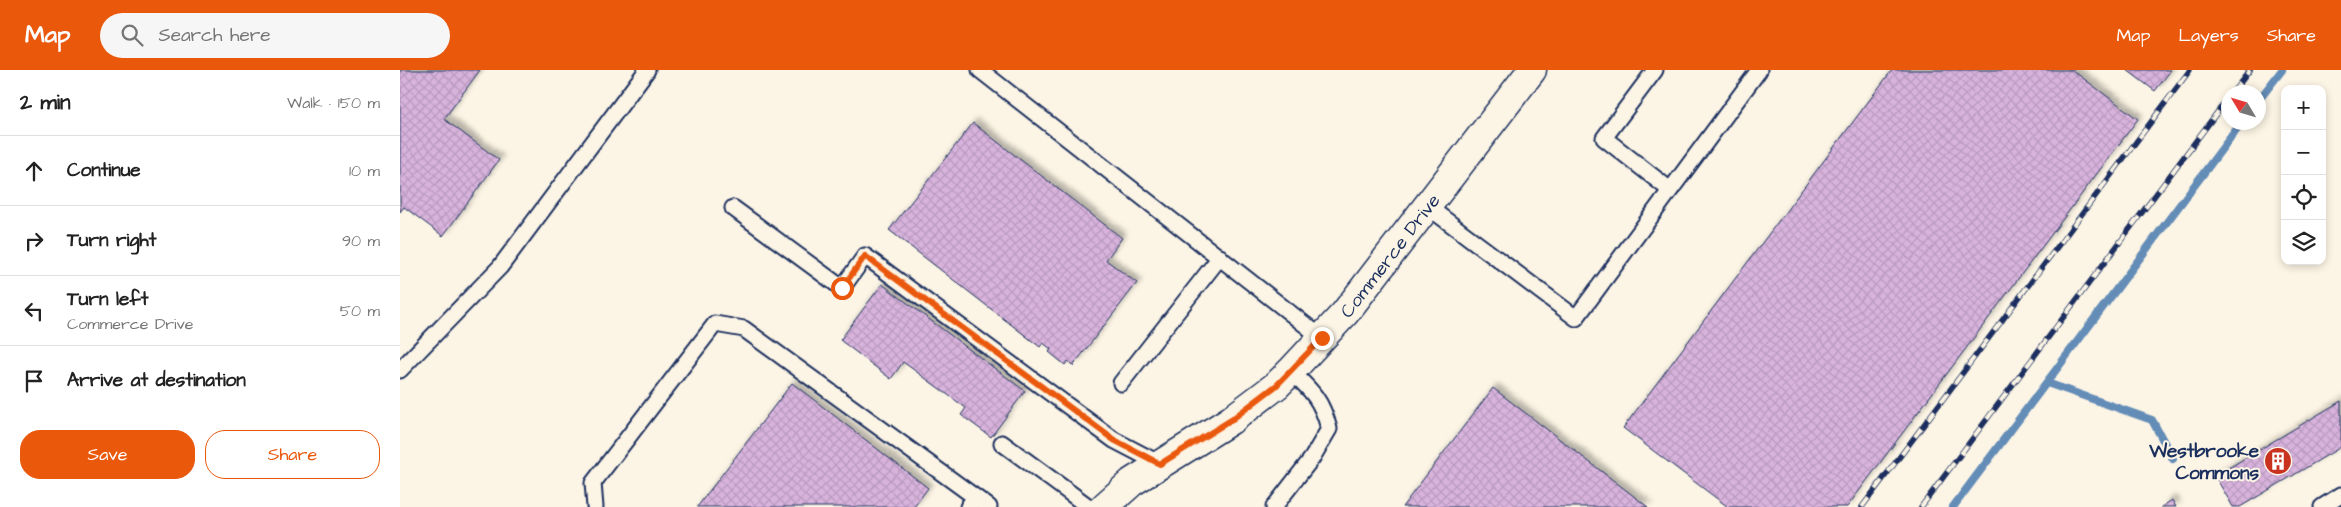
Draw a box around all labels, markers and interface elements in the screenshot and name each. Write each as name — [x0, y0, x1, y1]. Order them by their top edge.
search box — [100, 13, 450, 58]
text: Map — [25, 18, 70, 52]
icon: search — [118, 21, 146, 49]
text: Search here — [158, 22, 271, 49]
text: Map — [2116, 23, 2150, 48]
text: Layers — [2178, 23, 2239, 48]
text: Share — [2267, 23, 2316, 48]
north arrow — [2221, 85, 2266, 130]
map controls — [2281, 85, 2326, 265]
button: + — [2281, 85, 2326, 130]
text: 2 min — [20, 88, 70, 117]
text: Walk · 150 m — [287, 92, 380, 114]
button: − — [2281, 130, 2326, 175]
icon: ahead — [20, 157, 48, 185]
text: Continue — [67, 157, 141, 184]
text: 10 m — [349, 160, 380, 182]
button: locate — [2281, 175, 2326, 220]
street label: Commerce Drive — [1334, 188, 1447, 324]
button: layers — [2281, 220, 2326, 265]
icon: right — [20, 227, 48, 255]
text: Turn right — [67, 227, 156, 254]
text: 90 m — [342, 230, 380, 252]
route start — [831, 277, 854, 300]
text: Turn left — [67, 286, 148, 313]
icon: left — [20, 297, 48, 325]
text: 50 m — [340, 300, 380, 322]
text: Commerce Drive — [67, 313, 193, 335]
route end — [1311, 327, 1334, 350]
icon: arrive — [20, 367, 48, 395]
text: Arrive at destination — [67, 367, 246, 394]
button: Save — [20, 430, 195, 479]
button: Share — [205, 430, 380, 479]
place label: Westbrooke Commons — [2148, 438, 2260, 487]
building icon: Westbrooke Commons — [2263, 446, 2293, 476]

